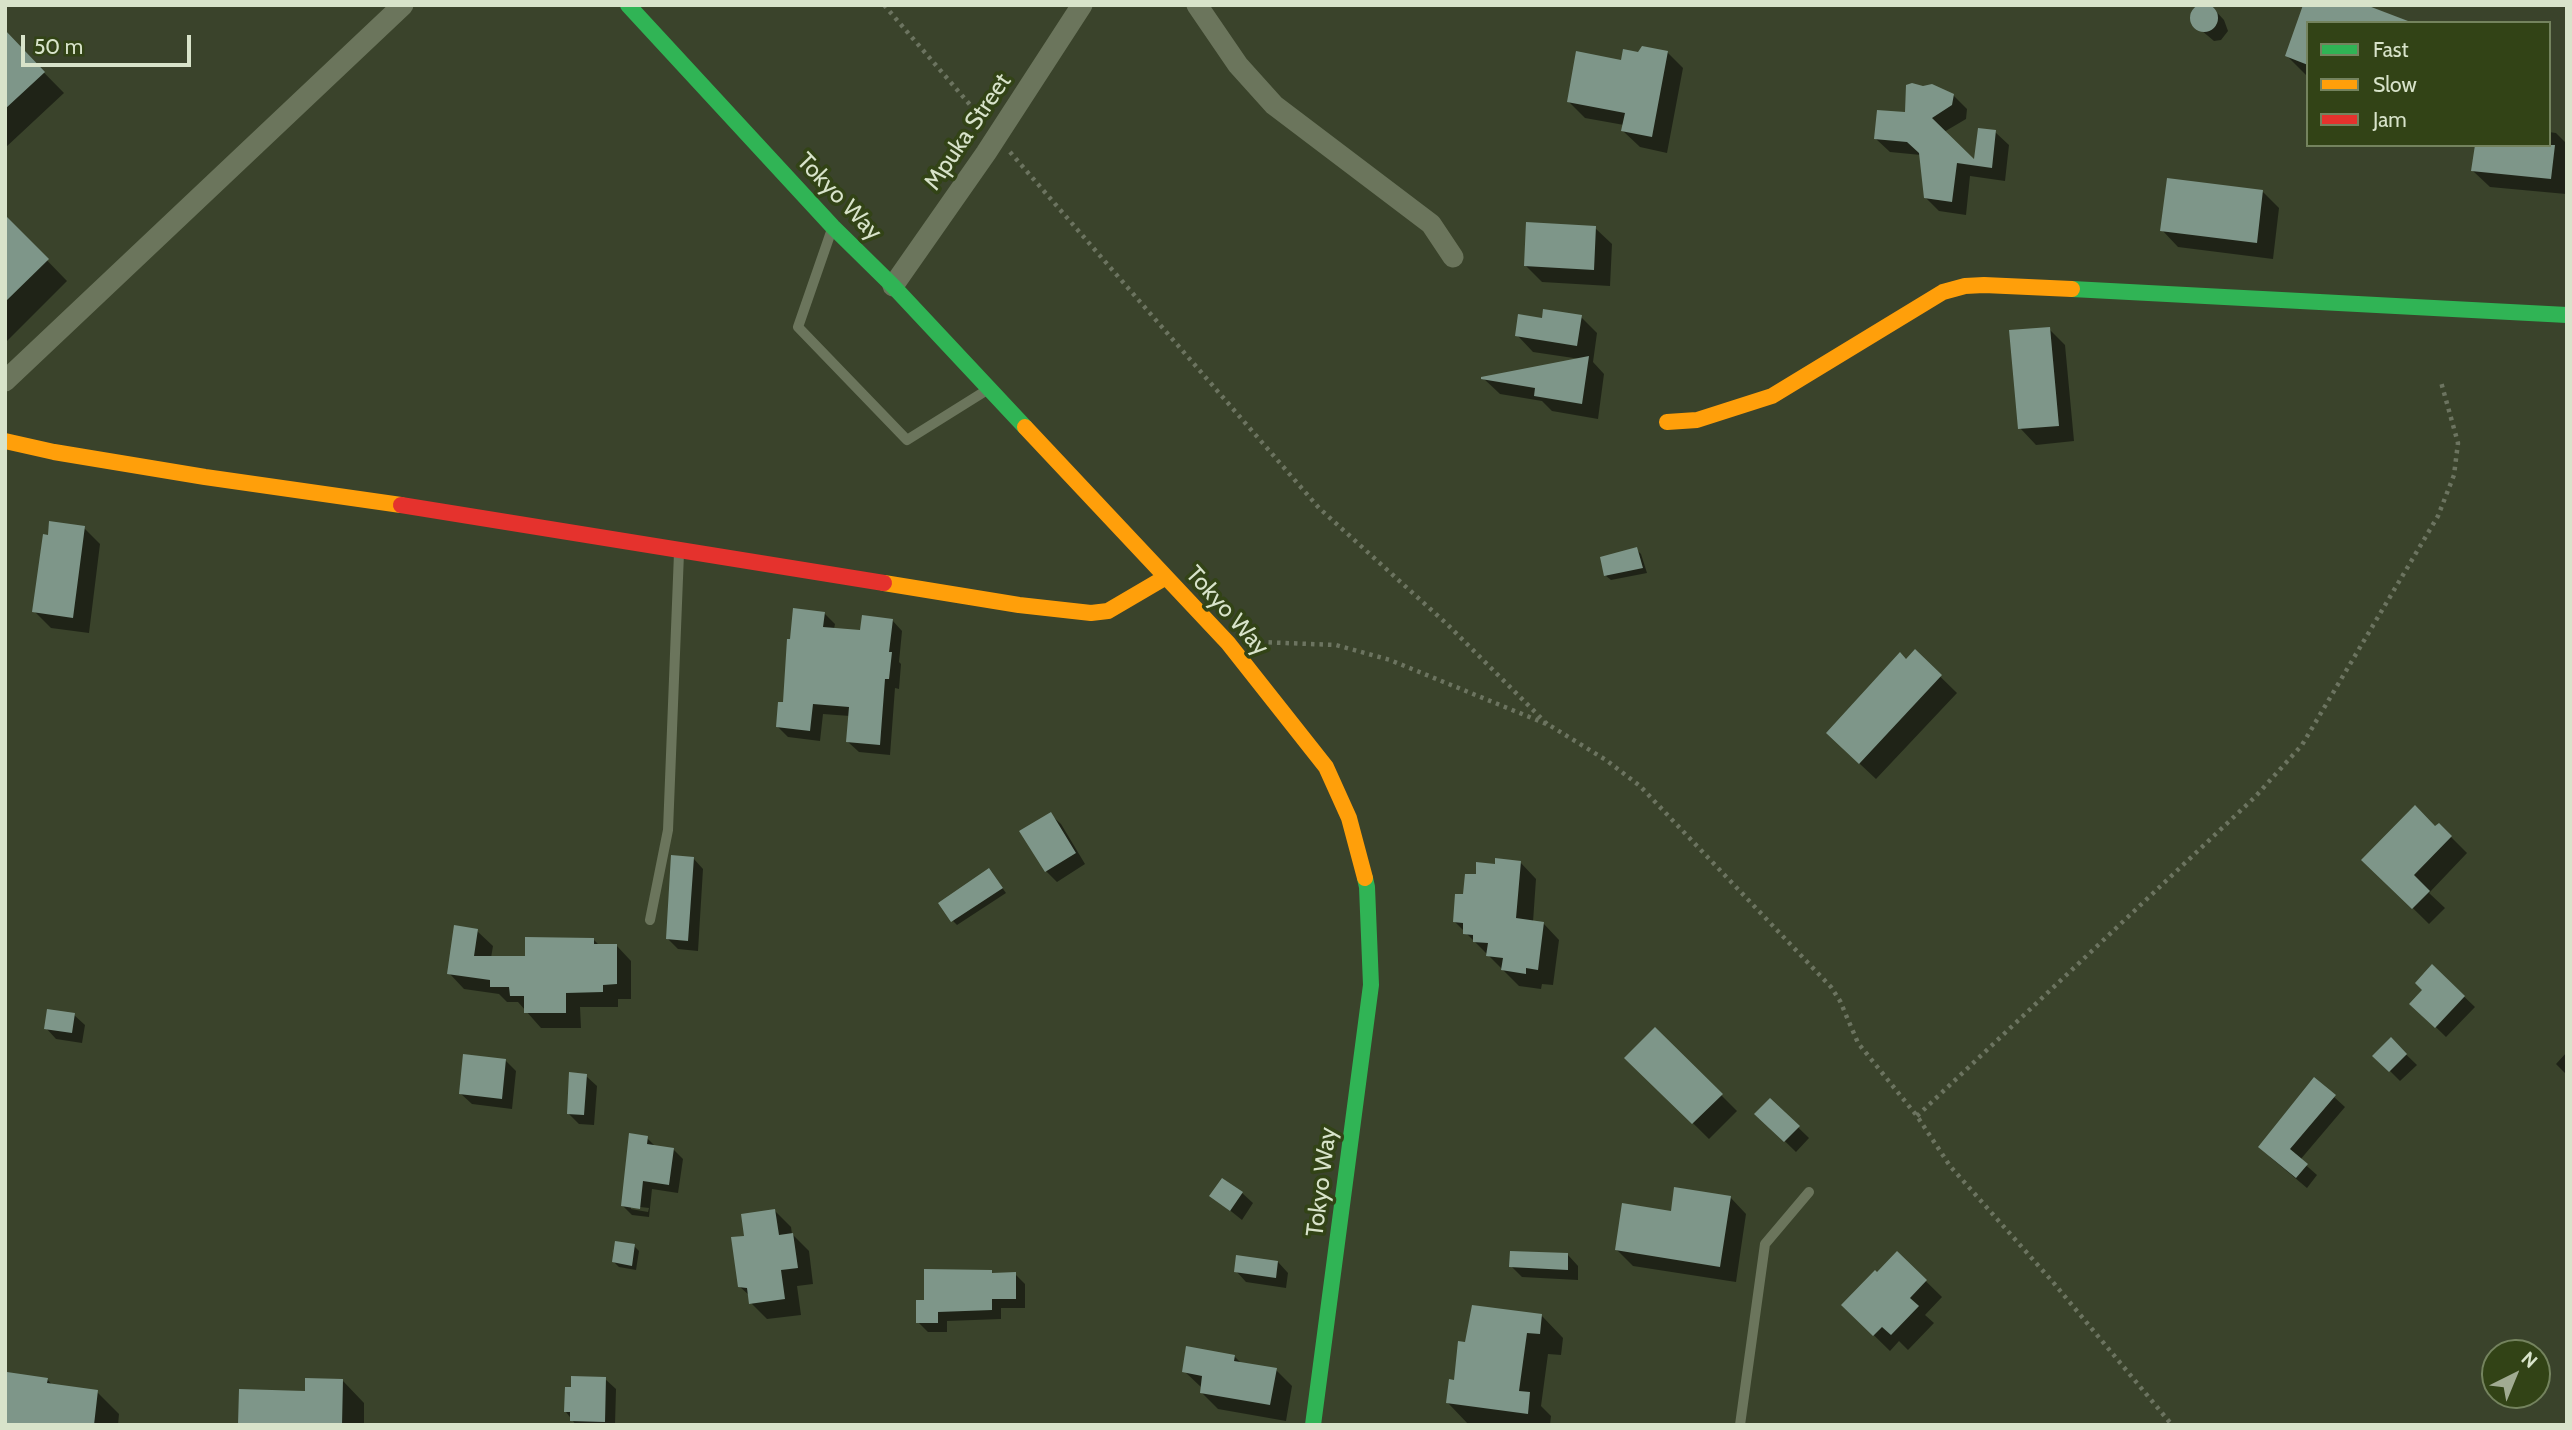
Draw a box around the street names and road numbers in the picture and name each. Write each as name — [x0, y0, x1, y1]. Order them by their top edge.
street label: Mpuka Street — [918, 68, 1018, 196]
street label: Tokyo Way — [790, 147, 888, 247]
street label: Tokyo Way — [1179, 560, 1275, 662]
street label: Tokyo Way — [1301, 1126, 1343, 1238]

